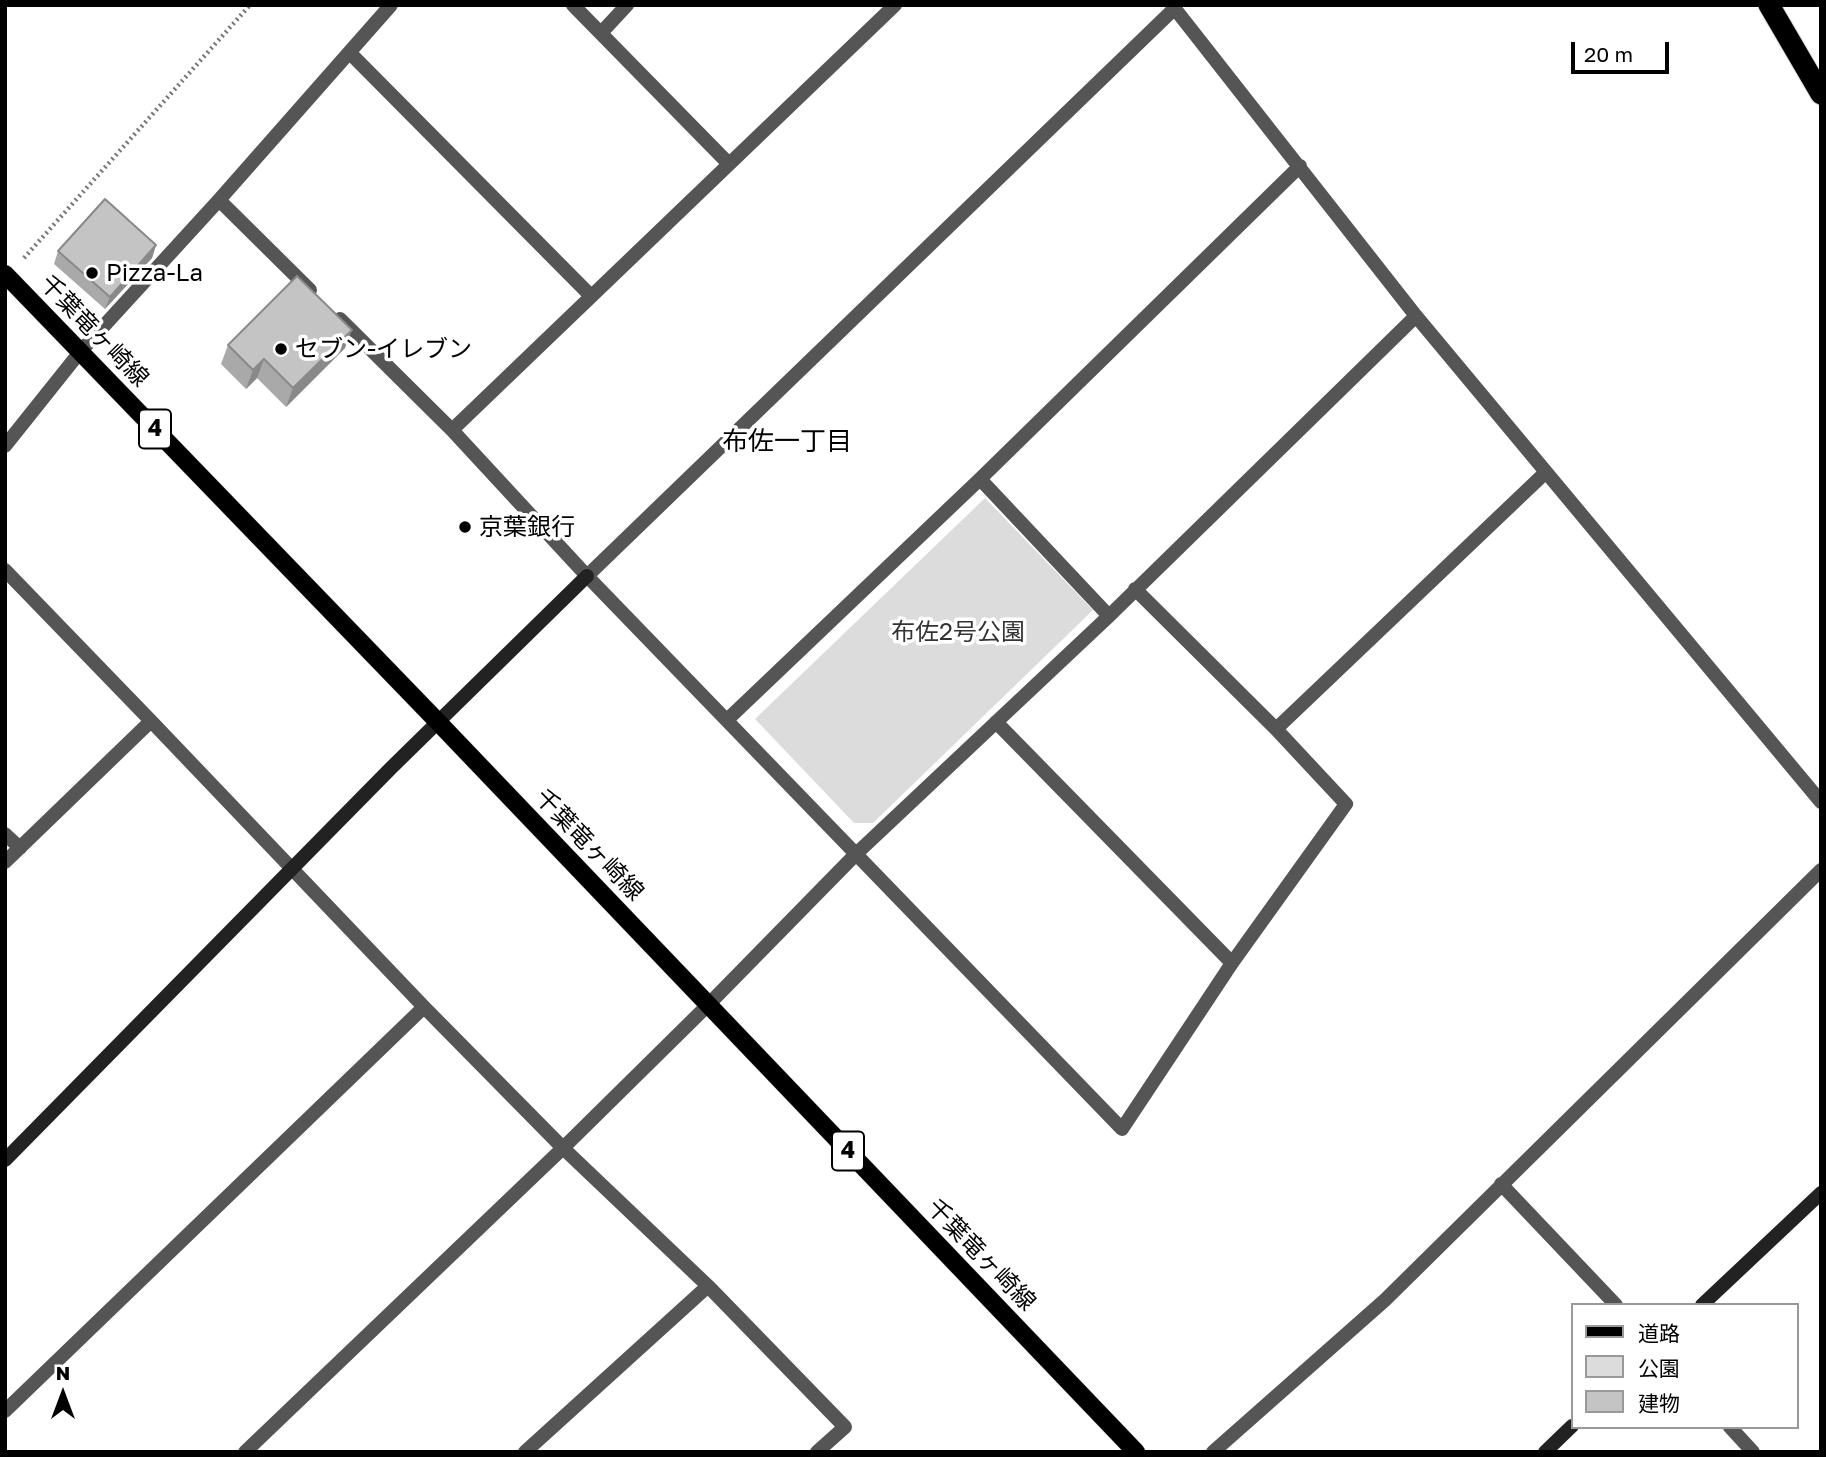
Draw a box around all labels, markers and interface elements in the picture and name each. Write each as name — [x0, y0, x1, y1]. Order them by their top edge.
scale bar — [1574, 28, 1672, 72]
text: 20 m — [1584, 41, 1633, 67]
place label: Pizza-La — [106, 259, 203, 287]
marker: Pizza-La — [84, 265, 100, 281]
street label: 千葉竜ヶ崎線 — [34, 269, 154, 393]
place label: セブン-イレブン — [295, 335, 472, 363]
marker: セブン-イレブン — [273, 341, 289, 357]
road number: 4 — [139, 410, 171, 448]
district label: 布佐一丁目 — [722, 426, 852, 458]
place label: 京葉銀行 — [479, 513, 575, 541]
marker: 京葉銀行 — [457, 519, 473, 535]
park label: 布佐2号公園 — [891, 618, 1025, 646]
street label: 千葉竜ヶ崎線 — [529, 783, 649, 907]
road number: 4 — [832, 1132, 864, 1170]
street label: 千葉竜ヶ崎線 — [921, 1193, 1041, 1317]
legend — [1570, 1303, 1798, 1429]
text: 道路 — [1638, 1320, 1680, 1346]
text: 公園 — [1638, 1355, 1680, 1381]
north arrow — [28, 1359, 98, 1429]
text: N — [56, 1361, 70, 1384]
text: 建物 — [1638, 1390, 1680, 1416]

